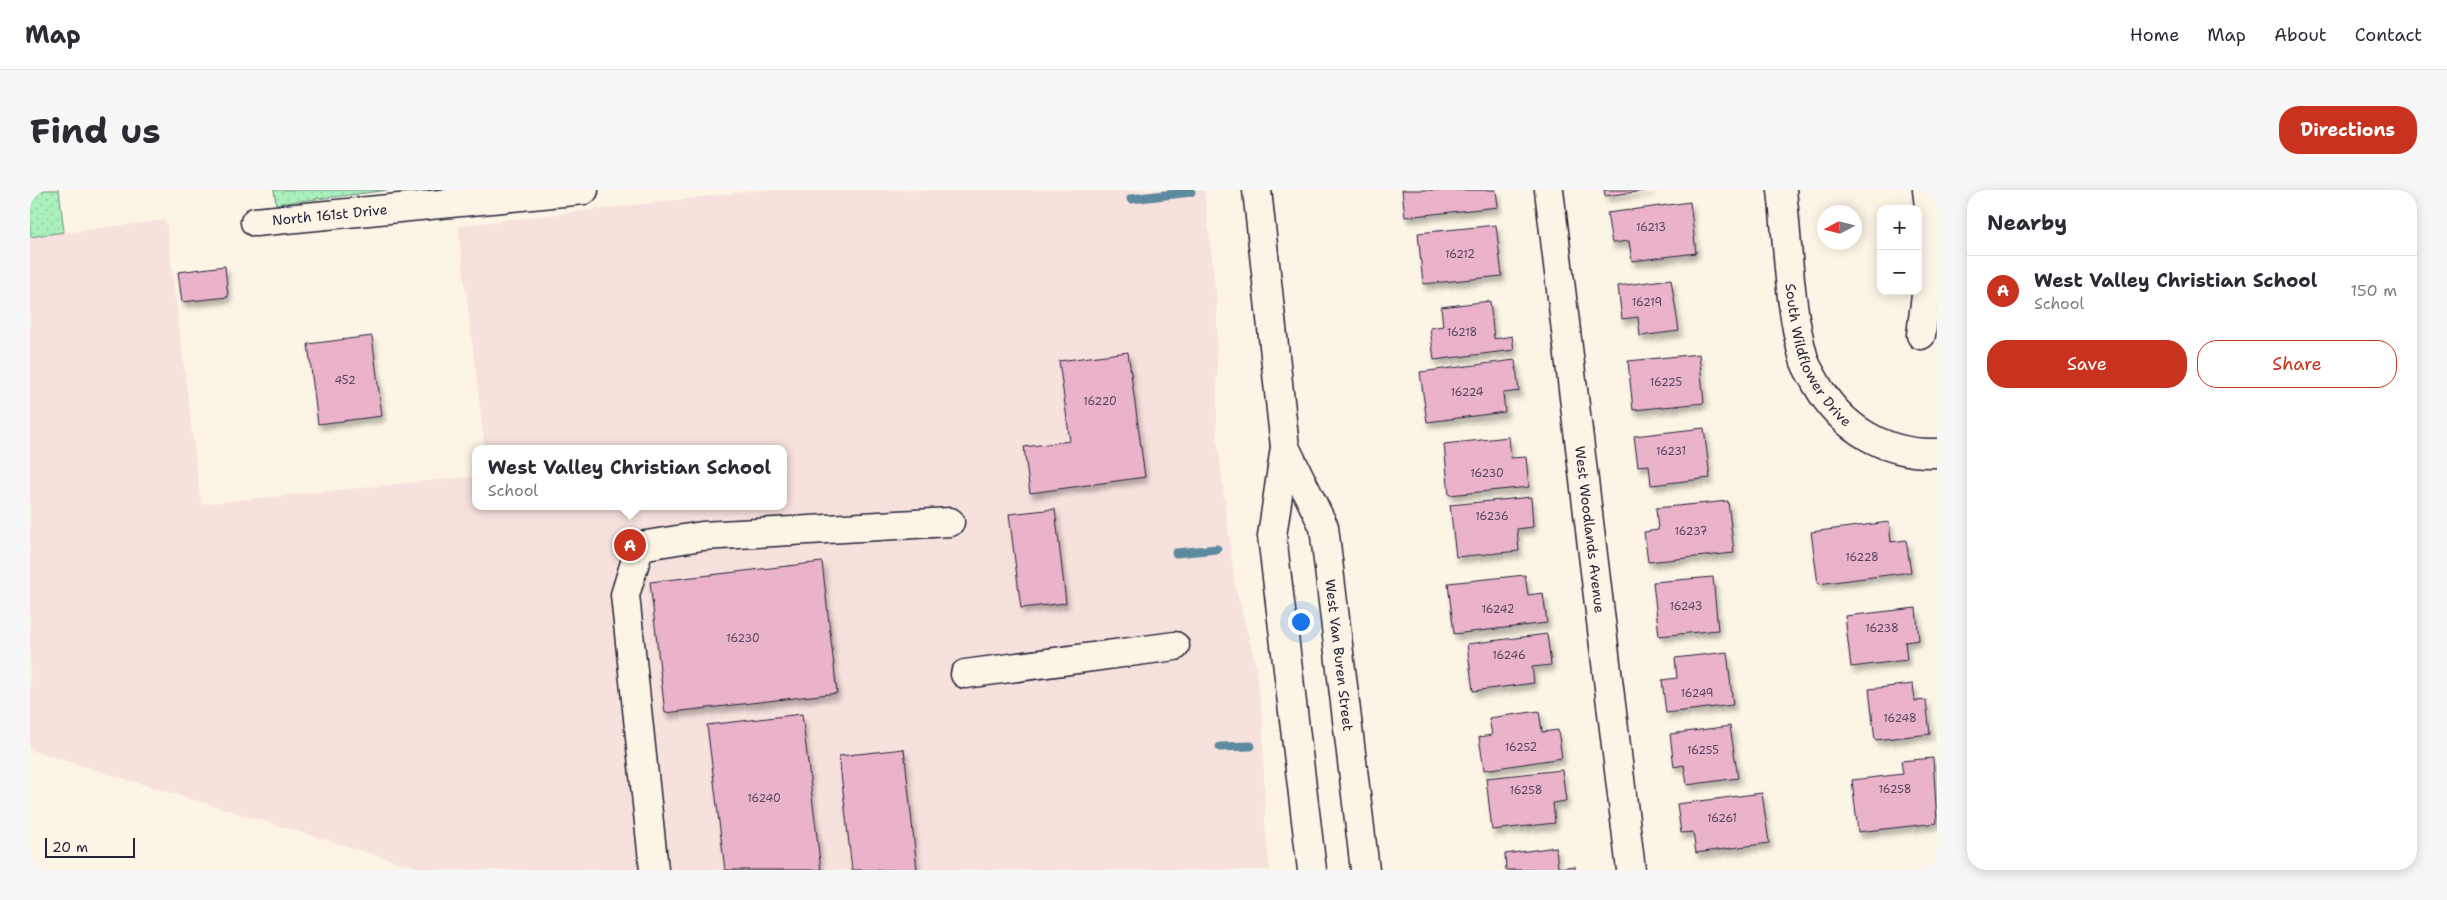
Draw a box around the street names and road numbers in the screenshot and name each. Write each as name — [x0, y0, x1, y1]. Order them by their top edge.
street label: North 161st Drive — [271, 200, 388, 229]
street label: South Wildflower Drive — [1781, 282, 1855, 430]
street label: West Woodlands Avenue — [1571, 445, 1609, 614]
street label: West Van Buren Street — [1321, 578, 1357, 732]

